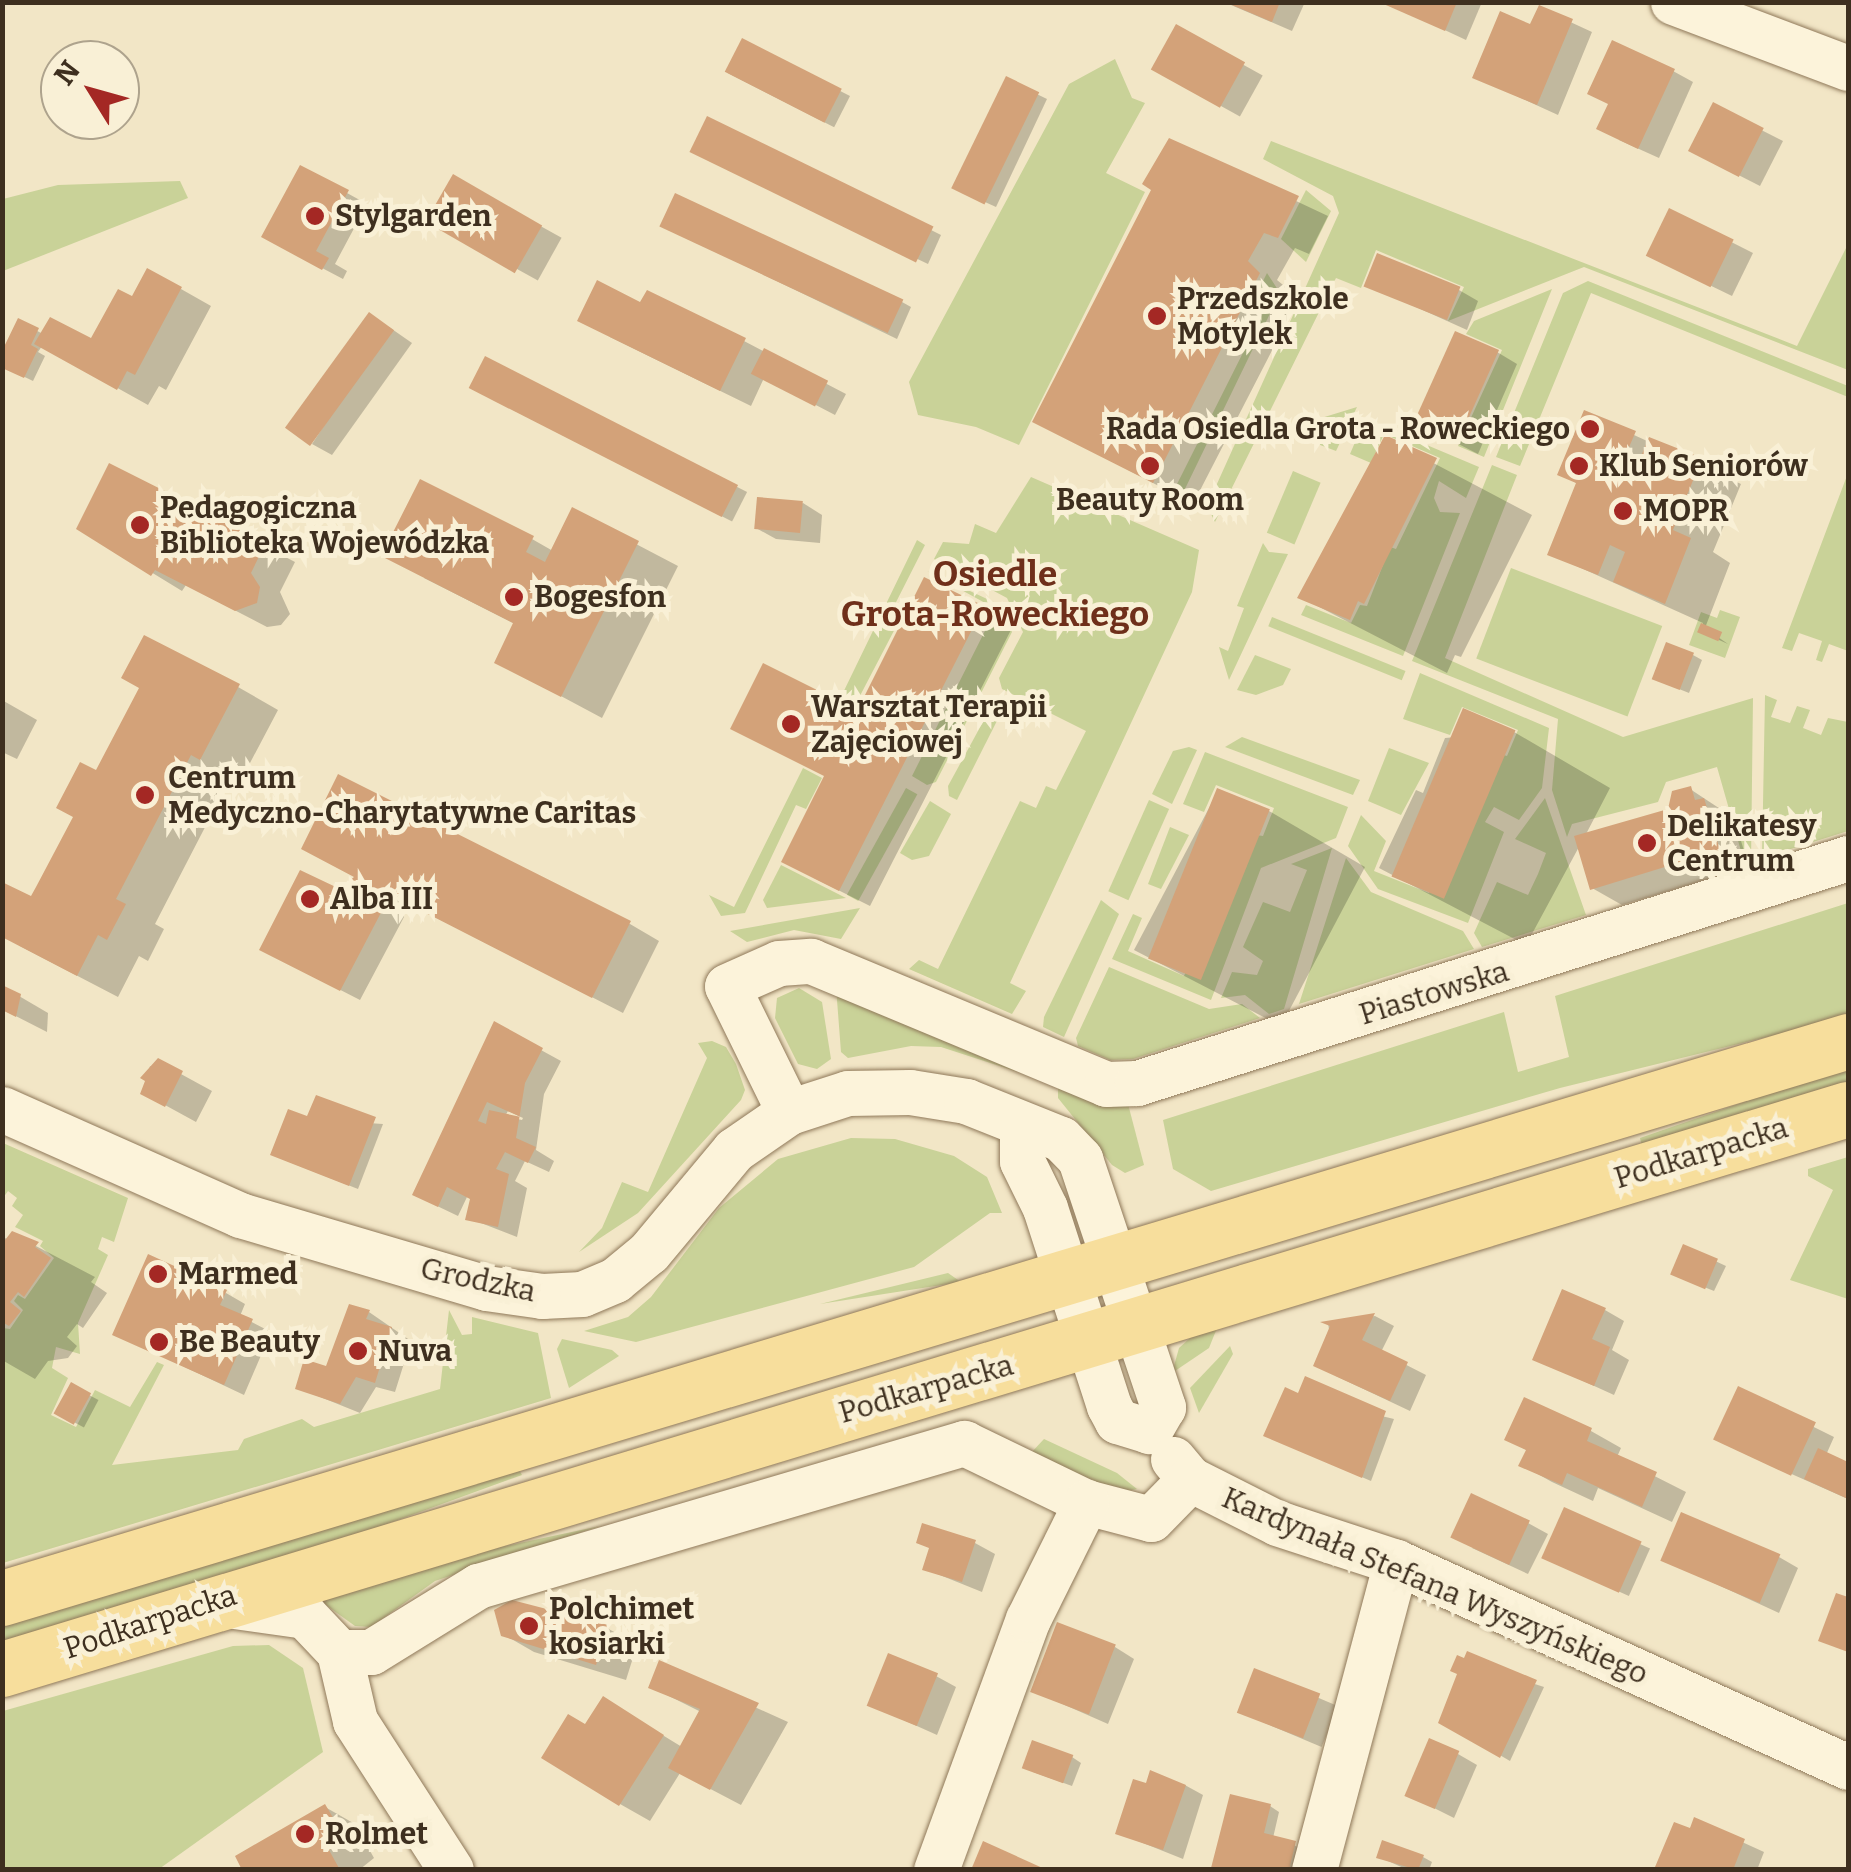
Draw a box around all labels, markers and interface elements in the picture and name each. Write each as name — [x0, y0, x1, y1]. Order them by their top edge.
north arrow — [40, 40, 140, 140]
text: N — [48, 54, 87, 91]
place label: Stylgarden — [335, 198, 492, 234]
marker: Stylgarden — [304, 205, 326, 227]
place label: Przedszkole Motylek — [1177, 281, 1349, 352]
marker: Przedszkole Motylek — [1146, 305, 1168, 327]
place label: Rada Osiedla Grota - Roweckiego — [1106, 411, 1570, 447]
marker: Rada Osiedla Grota - Roweckiego — [1579, 418, 1601, 440]
place label: Klub Seniorów — [1599, 448, 1808, 484]
marker: Beauty Room — [1139, 455, 1161, 477]
marker: Klub Seniorów — [1568, 455, 1590, 477]
place label: Beauty Room — [1056, 482, 1244, 518]
place label: Pedagogiczna Biblioteka Wojewódzka — [160, 490, 489, 560]
place label: MOPR — [1643, 493, 1729, 529]
marker: MOPR — [1612, 500, 1634, 522]
marker: Pedagogiczna Biblioteka Wojewódzka — [129, 514, 151, 536]
district label: Osiedle Grota-Roweckiego — [841, 553, 1149, 635]
place label: Bogesfon — [534, 579, 666, 615]
marker: Bogesfon — [503, 586, 525, 608]
place label: Warsztat Terapii Zajęciowej — [811, 689, 1047, 760]
marker: Warsztat Terapii Zajęciowej — [780, 713, 802, 735]
place label: Centrum Medyczno-Charytatywne Caritas — [168, 760, 636, 830]
marker: Centrum Medyczno-Charytatywne Caritas — [132, 782, 158, 808]
place label: Delikatesy Centrum — [1667, 808, 1816, 878]
marker: Delikatesy Centrum — [1636, 832, 1658, 854]
place label: Alba III — [330, 881, 433, 917]
marker: Alba III — [299, 888, 321, 910]
street label: Piastowska — [1355, 953, 1513, 1033]
street label: Podkarpacka — [1610, 1110, 1792, 1196]
street label: Grodzka — [417, 1250, 539, 1310]
place label: Marmed — [178, 1256, 298, 1292]
marker: Marmed — [147, 1263, 169, 1285]
place label: Be Beauty — [179, 1324, 320, 1360]
marker: Be Beauty — [148, 1331, 170, 1353]
place label: Nuva — [378, 1333, 452, 1369]
marker: Nuva — [347, 1340, 369, 1362]
street label: Podkarpacka — [835, 1347, 1017, 1431]
street label: Kardynała Stefana Wyszyńskiego — [1217, 1480, 1653, 1692]
street label: Podkarpacka — [59, 1577, 241, 1667]
place label: Polchimet kosiarki — [549, 1591, 694, 1662]
marker: Polchimet kosiarki — [518, 1615, 540, 1637]
place label: Rolmet — [325, 1816, 428, 1852]
marker: Rolmet — [294, 1823, 316, 1845]

